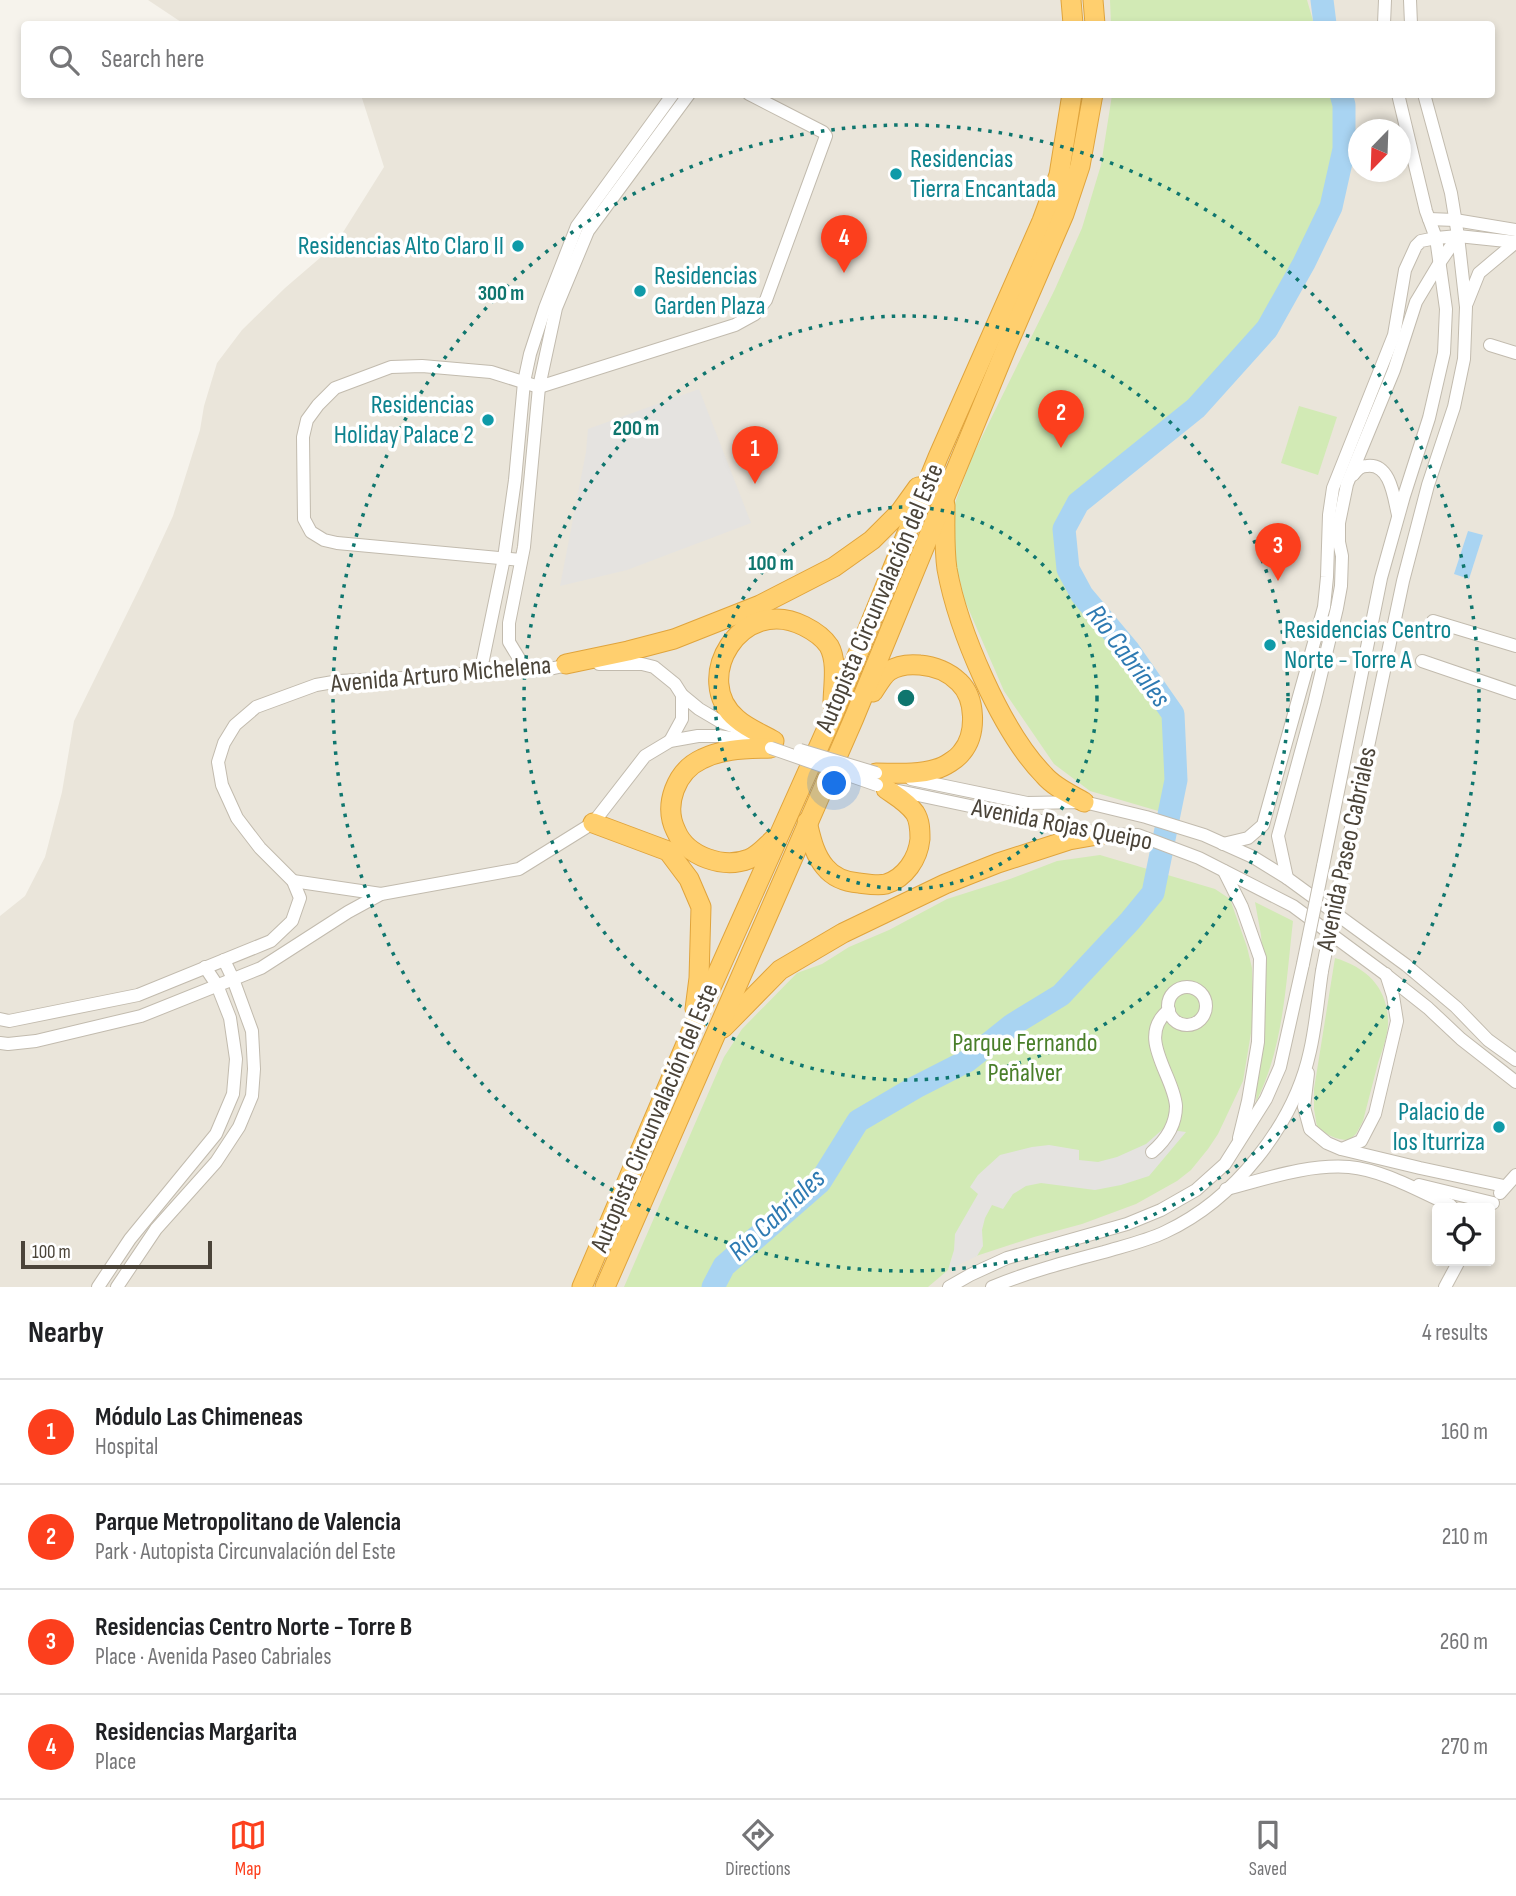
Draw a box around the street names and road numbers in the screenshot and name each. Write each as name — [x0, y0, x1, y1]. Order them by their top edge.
street label: Autopista Circunvalación del Este — [809, 459, 951, 738]
street label: Avenida Arturo Michelena — [329, 650, 552, 700]
street label: Avenida Paseo Cabriales — [1310, 744, 1384, 955]
street label: Avenida Rojas Queipo — [968, 792, 1155, 858]
street label: Autopista Circunvalación del Este — [584, 979, 726, 1258]

